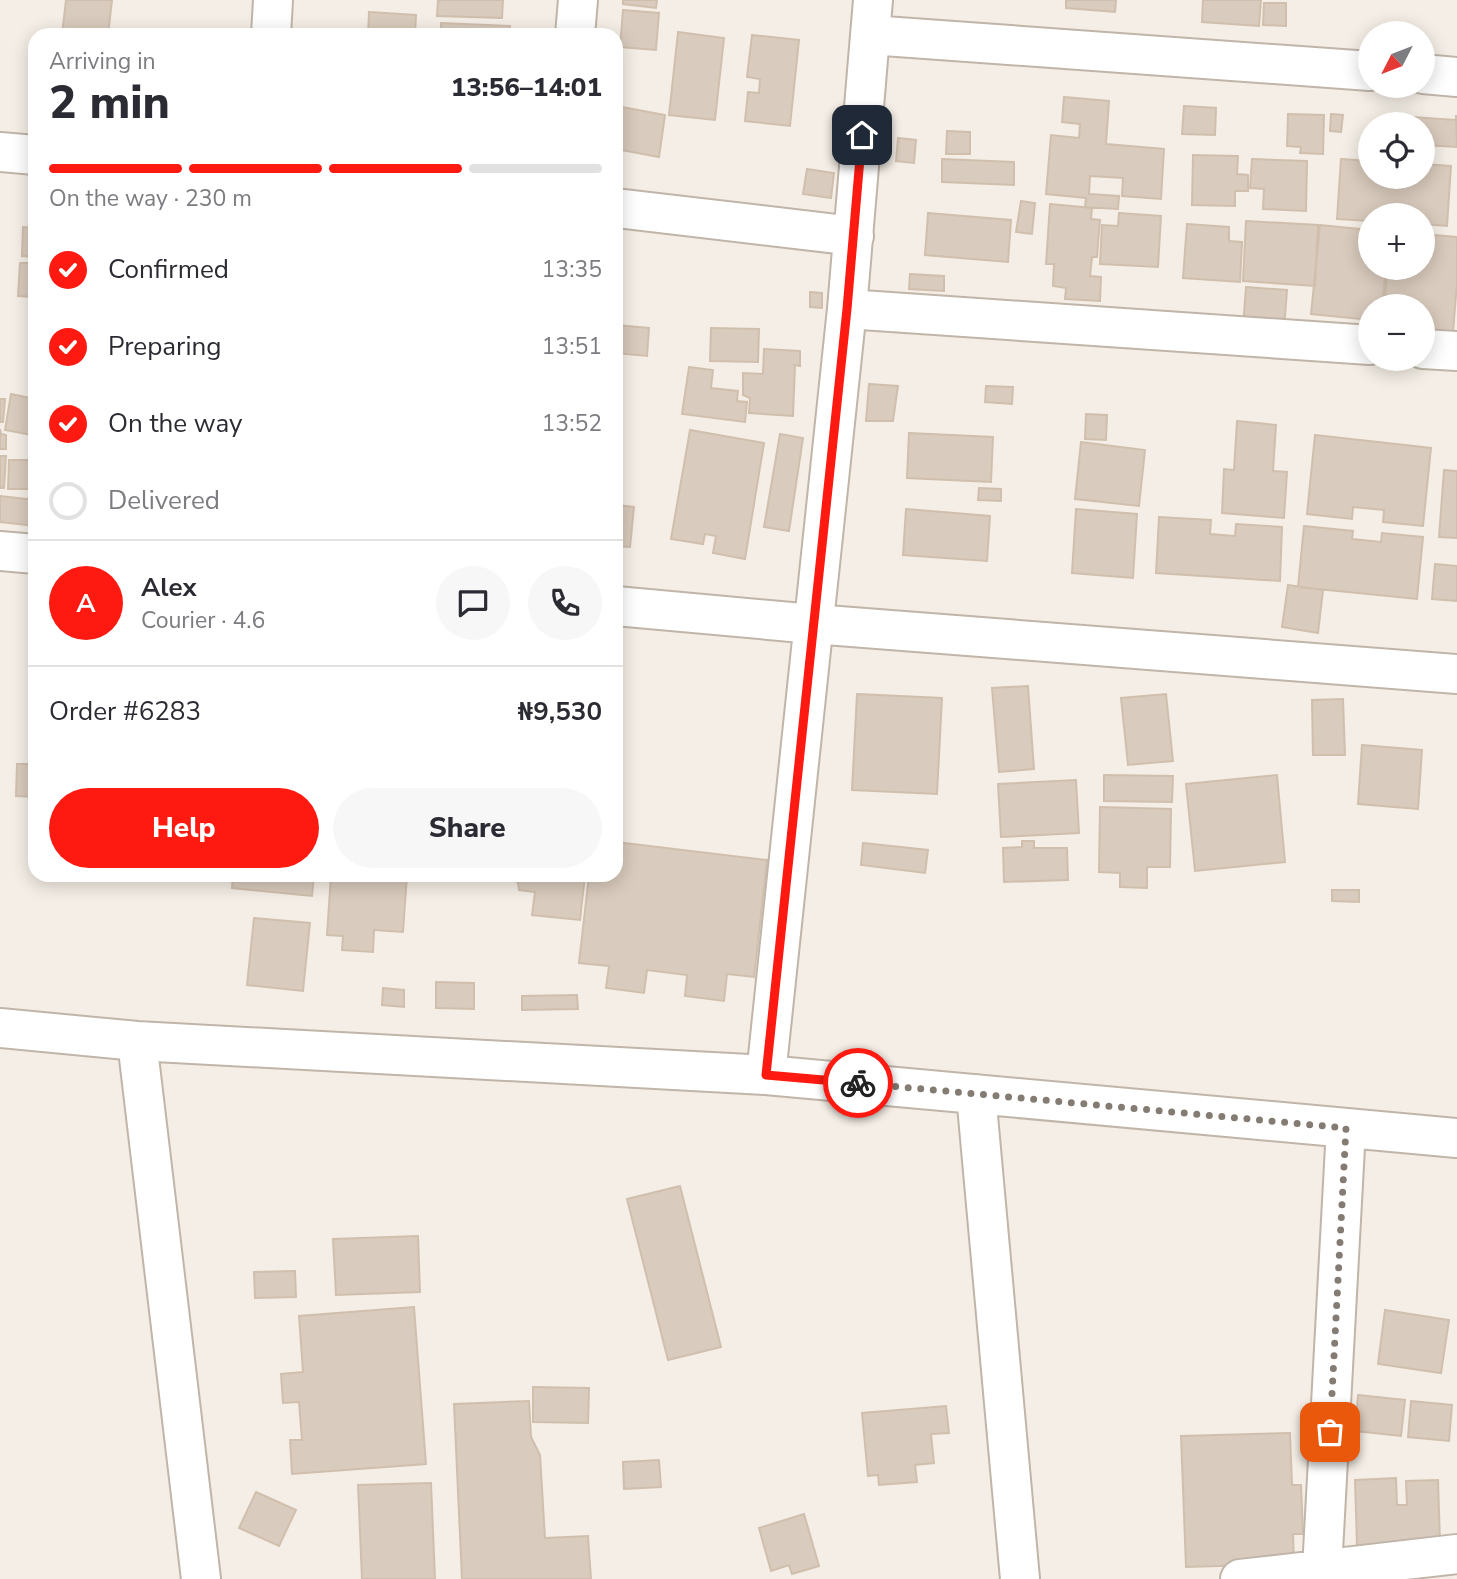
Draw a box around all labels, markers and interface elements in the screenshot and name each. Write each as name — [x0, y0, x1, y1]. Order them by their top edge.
north arrow — [1358, 21, 1435, 98]
map controls — [1358, 21, 1435, 371]
text: Arriving in — [49, 46, 156, 77]
text: 13:56–14:01 — [451, 70, 602, 105]
text: 2 min — [49, 71, 170, 134]
pin — [832, 105, 892, 165]
button: locate — [1358, 112, 1435, 189]
icon: home — [843, 116, 881, 154]
text: On the way · 230 m — [49, 183, 252, 214]
button: + — [1358, 203, 1435, 280]
icon: check — [49, 251, 87, 289]
text: Confirmed — [108, 252, 229, 287]
text: 13:35 — [542, 254, 602, 285]
button: − — [1358, 294, 1435, 371]
icon: check — [49, 328, 87, 366]
text: Preparing — [108, 329, 221, 364]
text: 13:51 — [542, 331, 602, 362]
icon: check — [49, 405, 87, 443]
text: On the way — [108, 406, 242, 441]
text: 13:52 — [542, 408, 602, 439]
text: Delivered — [108, 483, 220, 518]
button: chat — [436, 566, 510, 640]
button: phone — [528, 566, 602, 640]
text: Alex — [141, 570, 197, 605]
text: A — [76, 586, 96, 621]
text: Courier · 4.6 — [141, 605, 265, 636]
text: Order #6283 — [49, 694, 201, 729]
text: ₦9,530 — [518, 694, 602, 729]
button: Help — [49, 788, 319, 868]
button: Share — [333, 788, 602, 868]
courier — [823, 1048, 893, 1118]
icon: bike — [839, 1064, 877, 1102]
pin — [1300, 1402, 1360, 1462]
icon: bag — [1311, 1413, 1349, 1451]

